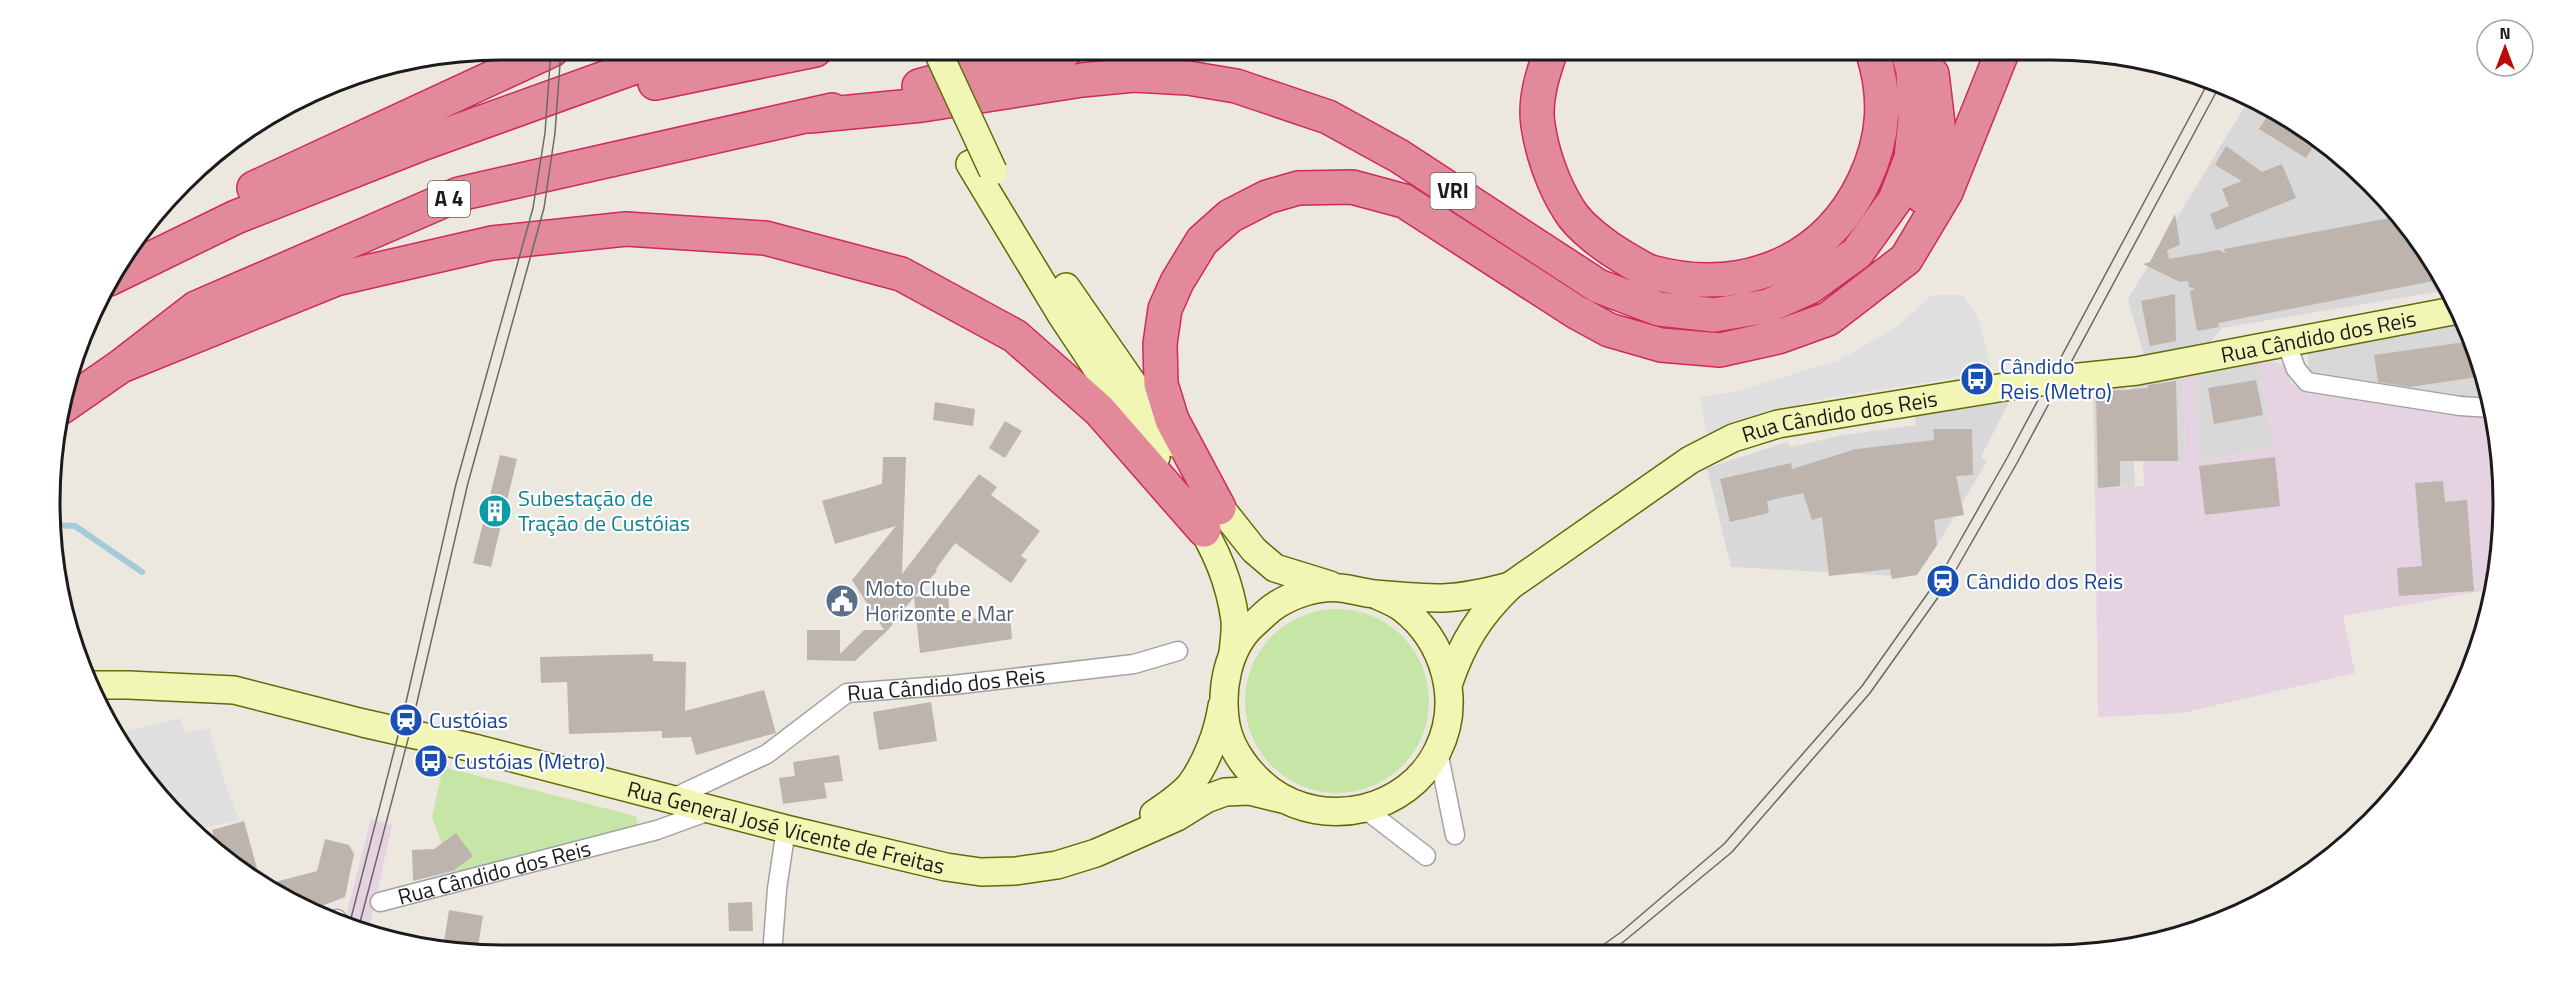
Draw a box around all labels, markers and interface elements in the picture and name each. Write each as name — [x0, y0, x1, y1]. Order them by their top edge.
north arrow — [2475, 18, 2535, 78]
text: N — [2499, 21, 2511, 45]
road number: VRI — [1430, 173, 1476, 209]
road number: A 4 — [428, 181, 470, 217]
street label: Rua Cândido dos Reis — [2218, 301, 2419, 372]
place label: Cândido Reis (Metro) — [2000, 349, 2112, 408]
bus stop icon: Cândido Reis (Metro) — [1959, 361, 1995, 397]
street label: Rua Cândido dos Reis — [1737, 381, 1940, 451]
place label: Subestação de Tração de Custóias — [518, 481, 690, 540]
building icon: Subestação de Tração de Custóias — [477, 493, 513, 529]
station icon: Cândido dos Reis — [1925, 563, 1961, 599]
place label: Cândido dos Reis — [1966, 564, 2123, 598]
place label: Moto Clube Horizonte e Mar — [865, 571, 1014, 630]
public building icon: Moto Clube Horizonte e Mar — [824, 583, 860, 619]
street label: Rua Cândido dos Reis — [846, 657, 1047, 710]
station icon: Custóias — [388, 702, 424, 738]
place label: Custóias — [429, 703, 508, 737]
bus stop icon: Custóias (Metro) — [413, 743, 449, 779]
place label: Custóias (Metro) — [454, 744, 605, 778]
street label: Rua General José Vicente de Freitas — [624, 771, 948, 883]
street label: Rua Cândido dos Reis — [394, 831, 594, 914]

